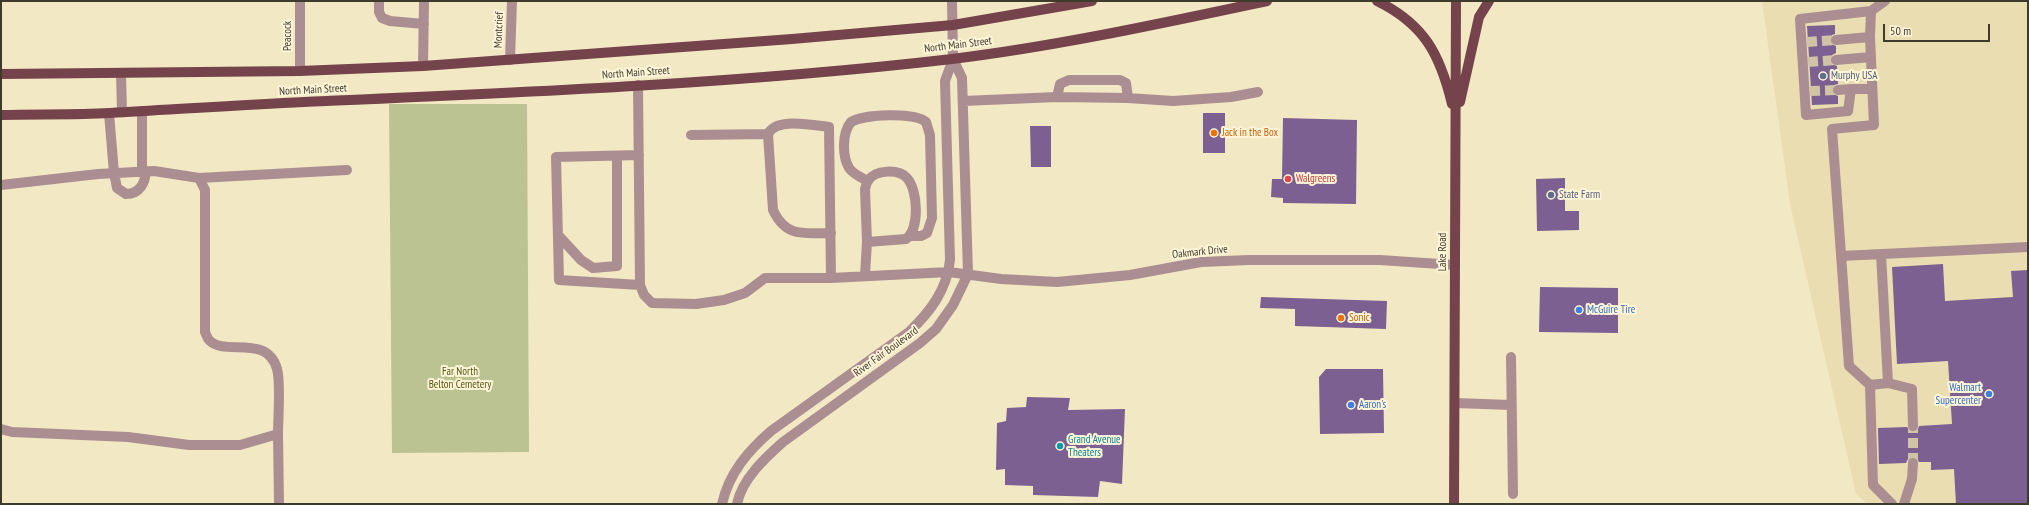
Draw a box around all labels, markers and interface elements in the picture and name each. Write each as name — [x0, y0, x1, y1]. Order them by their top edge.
street label: Montcrief — [492, 12, 506, 48]
scale bar — [1885, 16, 1992, 42]
street label: Peacock — [281, 21, 295, 51]
text: 50 m — [1890, 23, 1911, 38]
street label: North Main Street — [924, 34, 992, 56]
street label: North Main Street — [602, 64, 670, 82]
place label: Murphy USA — [1831, 69, 1878, 83]
marker: Murphy USA — [1818, 71, 1828, 81]
street label: North Main Street — [279, 82, 347, 98]
place label: Jack in the Box — [1222, 126, 1278, 140]
marker: Jack in the Box — [1209, 128, 1219, 138]
place label: Walgreens — [1296, 172, 1335, 186]
marker: Walgreens — [1283, 174, 1293, 184]
place label: State Farm — [1559, 188, 1600, 202]
marker: State Farm — [1546, 190, 1556, 200]
street label: Lake Road — [1436, 233, 1450, 271]
street label: Oakmark Drive — [1172, 243, 1228, 261]
place label: McGuire Tire — [1587, 303, 1635, 317]
marker: McGuire Tire — [1574, 305, 1584, 315]
place label: Sonic — [1349, 311, 1370, 325]
marker: Sonic — [1336, 313, 1346, 323]
street label: River Fair Boulevard — [851, 324, 921, 380]
park label: Far North Belton Cemetery — [429, 365, 491, 391]
place label: Walmart Supercenter — [1936, 381, 1981, 407]
marker: Walmart Supercenter — [1984, 389, 1994, 399]
place label: Aaron's — [1359, 398, 1386, 412]
marker: Aaron's — [1346, 400, 1356, 410]
place label: Grand Avenue Theaters — [1068, 433, 1121, 459]
marker: Grand Avenue Theaters — [1055, 441, 1065, 451]

